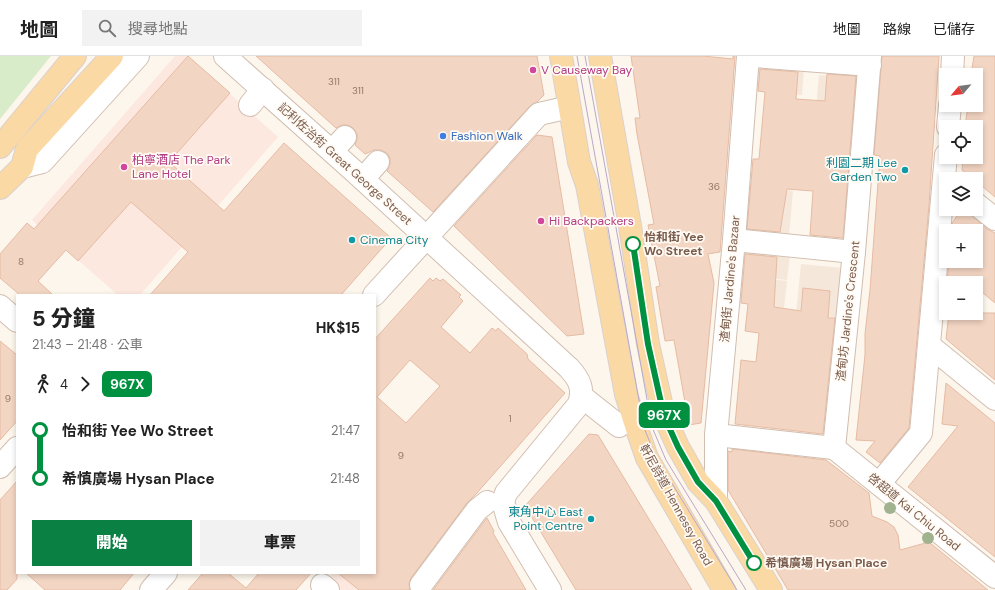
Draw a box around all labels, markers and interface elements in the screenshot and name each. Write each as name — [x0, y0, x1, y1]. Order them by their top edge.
search box — [82, 10, 362, 46]
text: 地圖 — [20, 17, 58, 42]
icon: search — [96, 17, 118, 39]
text: 搜尋地點 — [128, 19, 188, 39]
text: 地圖 — [833, 20, 861, 38]
text: 路線 — [883, 20, 911, 38]
text: 已儲存 — [933, 20, 975, 38]
place label: V Causeway Bay — [541, 62, 633, 78]
marker: V Causeway Bay — [528, 65, 538, 75]
north arrow — [939, 68, 983, 112]
map controls — [939, 68, 983, 320]
house number: 311 — [328, 75, 340, 88]
house number: 311 — [352, 84, 364, 97]
street label: 記利佐治街 Great George Street — [274, 99, 416, 229]
button: locate — [939, 120, 983, 164]
place label: Fashion Walk — [451, 128, 523, 144]
marker: Fashion Walk — [438, 131, 448, 141]
place label: 柏寧酒店 The Park Lane Hotel — [132, 152, 231, 182]
place label: 利園二期 Lee Garden Two — [826, 155, 897, 185]
marker: 柏寧酒店 The Park Lane Hotel — [119, 162, 129, 172]
marker: 利園二期 Lee Garden Two — [900, 165, 910, 175]
button: layers — [939, 172, 983, 216]
house number: 36 — [708, 180, 720, 193]
place label: Hi Backpackers — [549, 213, 634, 229]
street label: 渣甸街 Jardine's Bazaar — [716, 214, 744, 343]
marker: Hi Backpackers — [536, 216, 546, 226]
button: + — [939, 224, 983, 268]
place label: 怡和街 Yee Wo Street — [644, 229, 704, 259]
place label: Cinema City — [360, 232, 429, 248]
marker: Cinema City — [347, 235, 357, 245]
marker: 怡和街 Yee Wo Street — [625, 236, 641, 252]
street label: 渣甸坊 Jardine's Crescent — [833, 239, 863, 382]
house number: 8 — [18, 255, 24, 268]
button: − — [939, 276, 983, 320]
text: 5 分鐘 — [32, 304, 95, 333]
text: HK$15 — [316, 318, 360, 338]
text: 21:43 – 21:48 · 公車 — [32, 336, 143, 353]
icon: walk — [32, 373, 54, 395]
icon: forward — [74, 373, 96, 395]
text: 967X — [110, 375, 144, 393]
text: 4 — [60, 376, 68, 393]
house number: 9 — [5, 392, 11, 405]
line badge: 967X — [636, 402, 692, 428]
text: 967X — [647, 406, 681, 424]
house number: 1 — [508, 412, 512, 425]
text: 怡和街 Yee Wo Street — [62, 421, 213, 441]
text: 21:47 — [331, 422, 360, 439]
street label: 軒尼詩道 Hennessy Road — [636, 441, 716, 569]
house number: 9 — [398, 449, 404, 462]
text: 希慎廣場 Hysan Place — [62, 469, 215, 489]
text: 21:48 — [330, 470, 360, 487]
street label: 啓超道 Kai Chiu Road — [864, 470, 964, 554]
place label: 東角中心 East Point Centre — [508, 504, 583, 534]
marker: 東角中心 East Point Centre — [586, 514, 596, 524]
house number: 500 — [829, 517, 849, 530]
button: 開始 — [32, 520, 192, 566]
button: 車票 — [200, 520, 360, 566]
marker: 希慎廣場 Hysan Place — [746, 555, 762, 571]
place label: 希慎廣場 Hysan Place — [765, 555, 887, 571]

